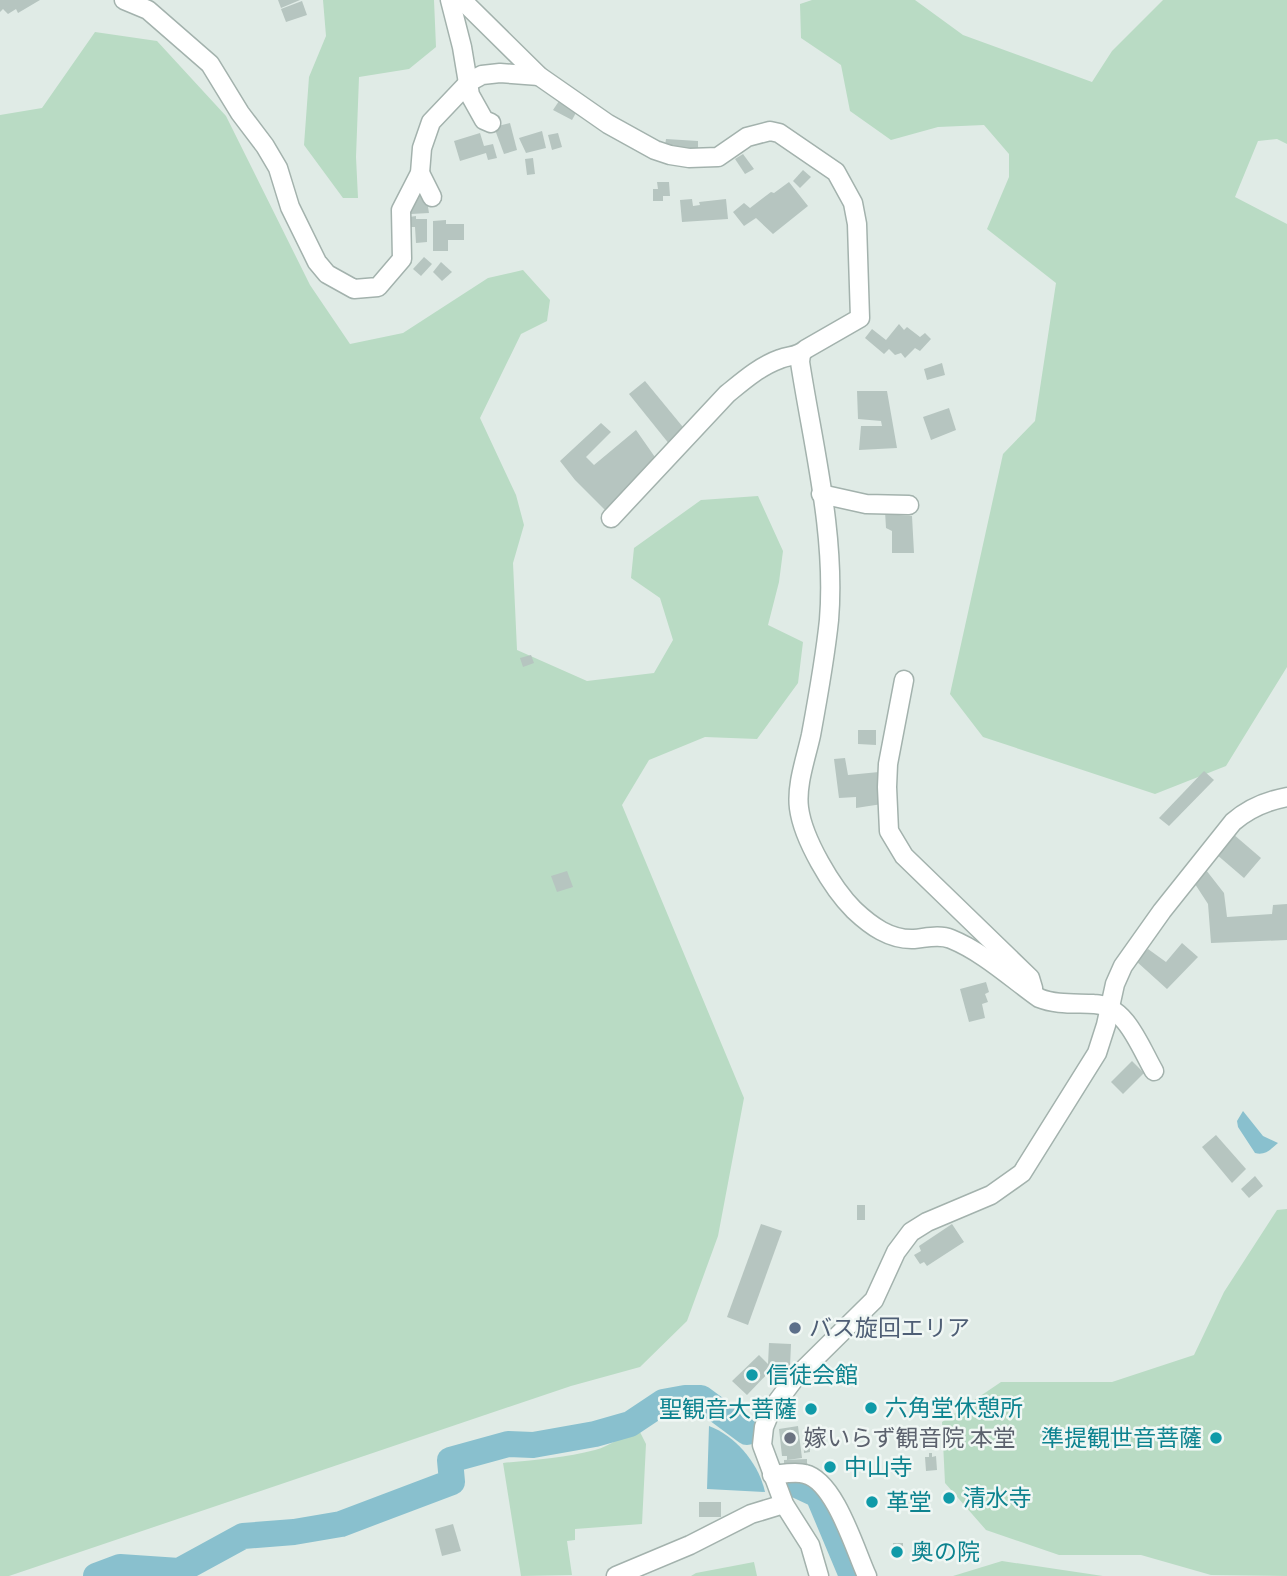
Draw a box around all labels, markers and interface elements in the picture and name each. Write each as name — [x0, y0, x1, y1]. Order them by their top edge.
place label: バス旋回エリア — [809, 1315, 970, 1342]
marker: バス旋回エリア — [787, 1320, 803, 1336]
place label: 信徒会館 — [766, 1362, 858, 1389]
marker: 信徒会館 — [744, 1367, 760, 1383]
place label: 六角堂休憩所 — [885, 1395, 1023, 1422]
place label: 聖観音大菩薩 — [659, 1396, 797, 1423]
marker: 六角堂休憩所 — [863, 1400, 879, 1416]
marker: 聖観音大菩薩 — [803, 1401, 819, 1417]
place label: 嫁いらず観音院 本堂 — [804, 1425, 1016, 1452]
place label: 準提観世音菩薩 — [1041, 1425, 1202, 1452]
marker: 嫁いらず観音院 本堂 — [782, 1430, 798, 1446]
marker: 準提観世音菩薩 — [1208, 1430, 1224, 1446]
place label: 中山寺 — [844, 1454, 913, 1481]
marker: 中山寺 — [822, 1459, 838, 1475]
place label: 清水寺 — [963, 1485, 1032, 1512]
place label: 革堂 — [886, 1489, 932, 1516]
marker: 清水寺 — [941, 1490, 957, 1506]
marker: 革堂 — [864, 1494, 880, 1510]
place label: 奥の院 — [911, 1539, 980, 1566]
marker: 奥の院 — [889, 1544, 905, 1560]

